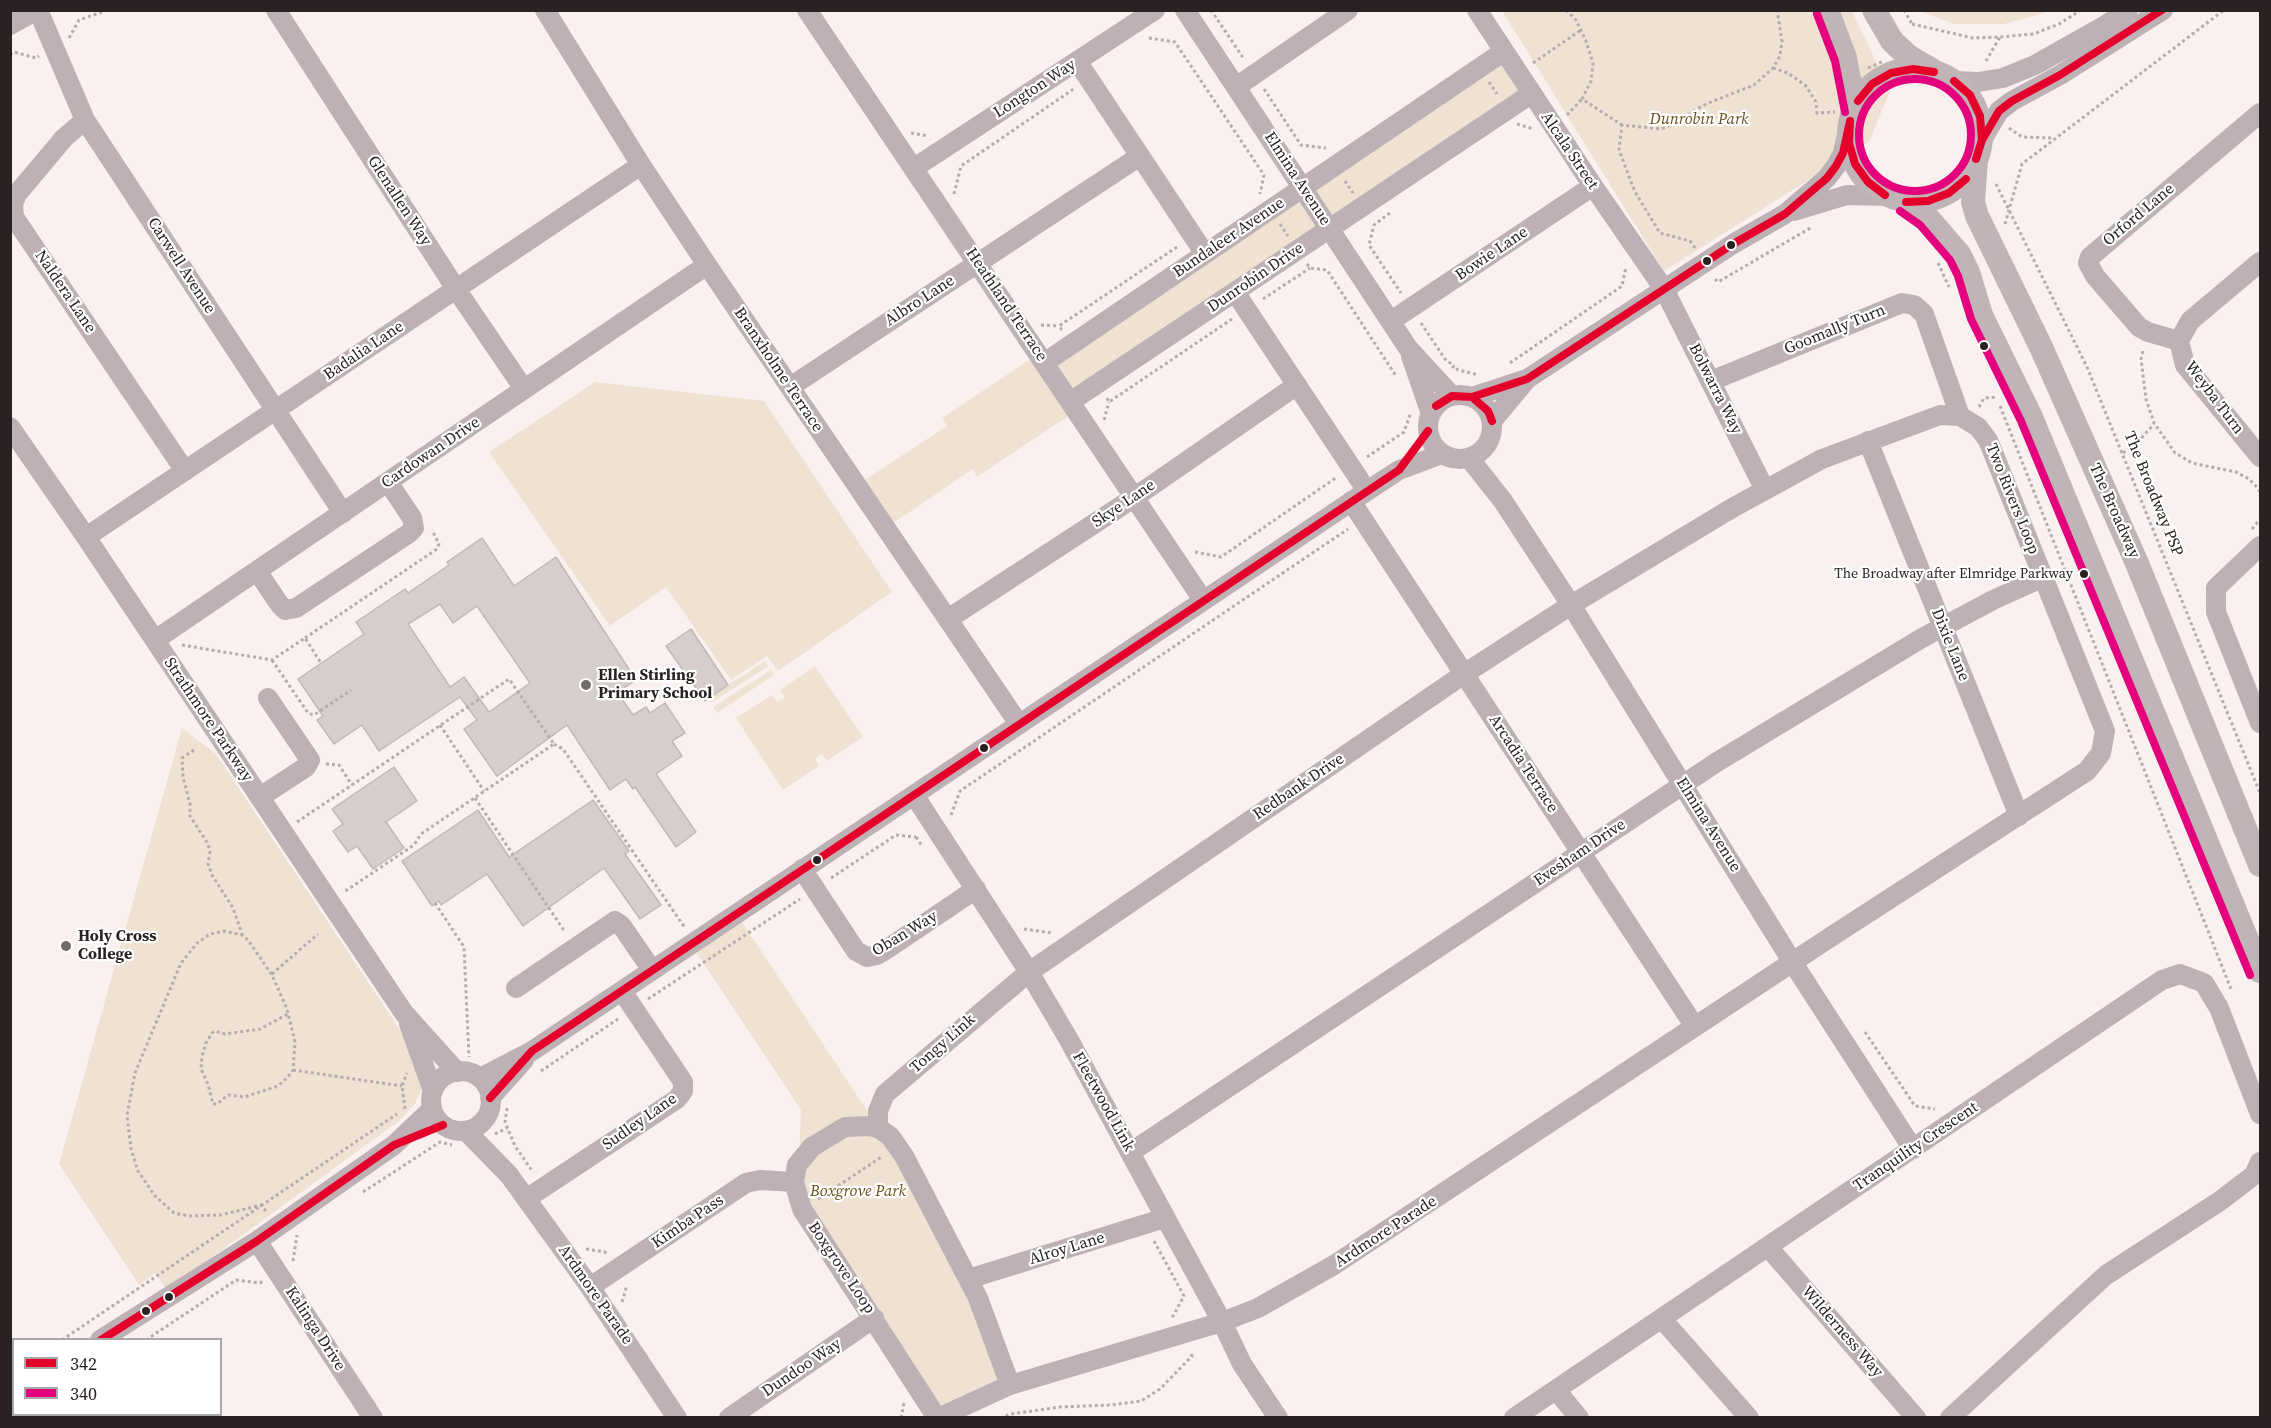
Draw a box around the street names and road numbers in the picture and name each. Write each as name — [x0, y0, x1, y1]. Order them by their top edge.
street label: Longton Way — [990, 55, 1080, 123]
street label: Alcala Street — [1536, 109, 1602, 193]
street label: Elmina Avenue — [1260, 129, 1334, 229]
street label: Glenallen Way — [363, 152, 435, 250]
street label: Orford Lane — [2099, 180, 2179, 250]
street label: Bundaleer Avenue — [1170, 194, 1288, 282]
street label: Carwell Avenue — [143, 214, 219, 318]
street label: Bowie Lane — [1452, 223, 1532, 285]
street label: Dunrobin Drive — [1204, 239, 1308, 317]
street label: Heathland Terrace — [961, 245, 1051, 365]
street label: Naldera Lane — [30, 247, 100, 337]
street label: Albro Lane — [882, 271, 958, 331]
street label: Goomally Turn — [1782, 301, 1888, 359]
street label: Branxholme Terrace — [729, 304, 827, 436]
street label: Badalia Lane — [320, 317, 408, 385]
street label: Bolwarra Way — [1684, 341, 1746, 437]
street label: Weyba Turn — [2180, 358, 2248, 438]
street label: Cardowan Drive — [378, 413, 484, 493]
street label: The Broadway PSP — [2119, 429, 2187, 559]
street label: Two Rivers Loop — [1981, 441, 2043, 557]
street label: The Broadway — [2085, 461, 2143, 561]
street label: Skye Lane — [1089, 476, 1159, 532]
street label: Dixie Lane — [1927, 606, 1973, 684]
street label: Strathmore Parkway — [159, 654, 257, 786]
street label: Arcadia Terrace — [1484, 711, 1562, 817]
street label: Redbank Drive — [1250, 750, 1348, 824]
street label: Elmina Avenue — [1671, 774, 1745, 876]
street label: Evesham Drive — [1531, 815, 1629, 891]
street label: Oban Way — [869, 907, 941, 961]
street label: Tongy Link — [906, 1010, 980, 1078]
street label: Fleetwood Link — [1068, 1049, 1138, 1155]
street label: Sudley Lane — [599, 1089, 681, 1155]
street label: Tranquility Crescent — [1850, 1098, 1982, 1196]
street label: Kimba Pass — [648, 1191, 728, 1253]
street label: Ardmore Parade — [1332, 1192, 1440, 1272]
street label: Boxgrove Loop — [803, 1219, 879, 1317]
street label: Alroy Lane — [1027, 1228, 1107, 1270]
street label: Ardmore Parade — [553, 1241, 637, 1349]
street label: Wilderness Way — [1797, 1282, 1887, 1382]
street label: Kalinga Drive — [281, 1283, 349, 1375]
street label: Dundoo Way — [759, 1335, 845, 1401]

